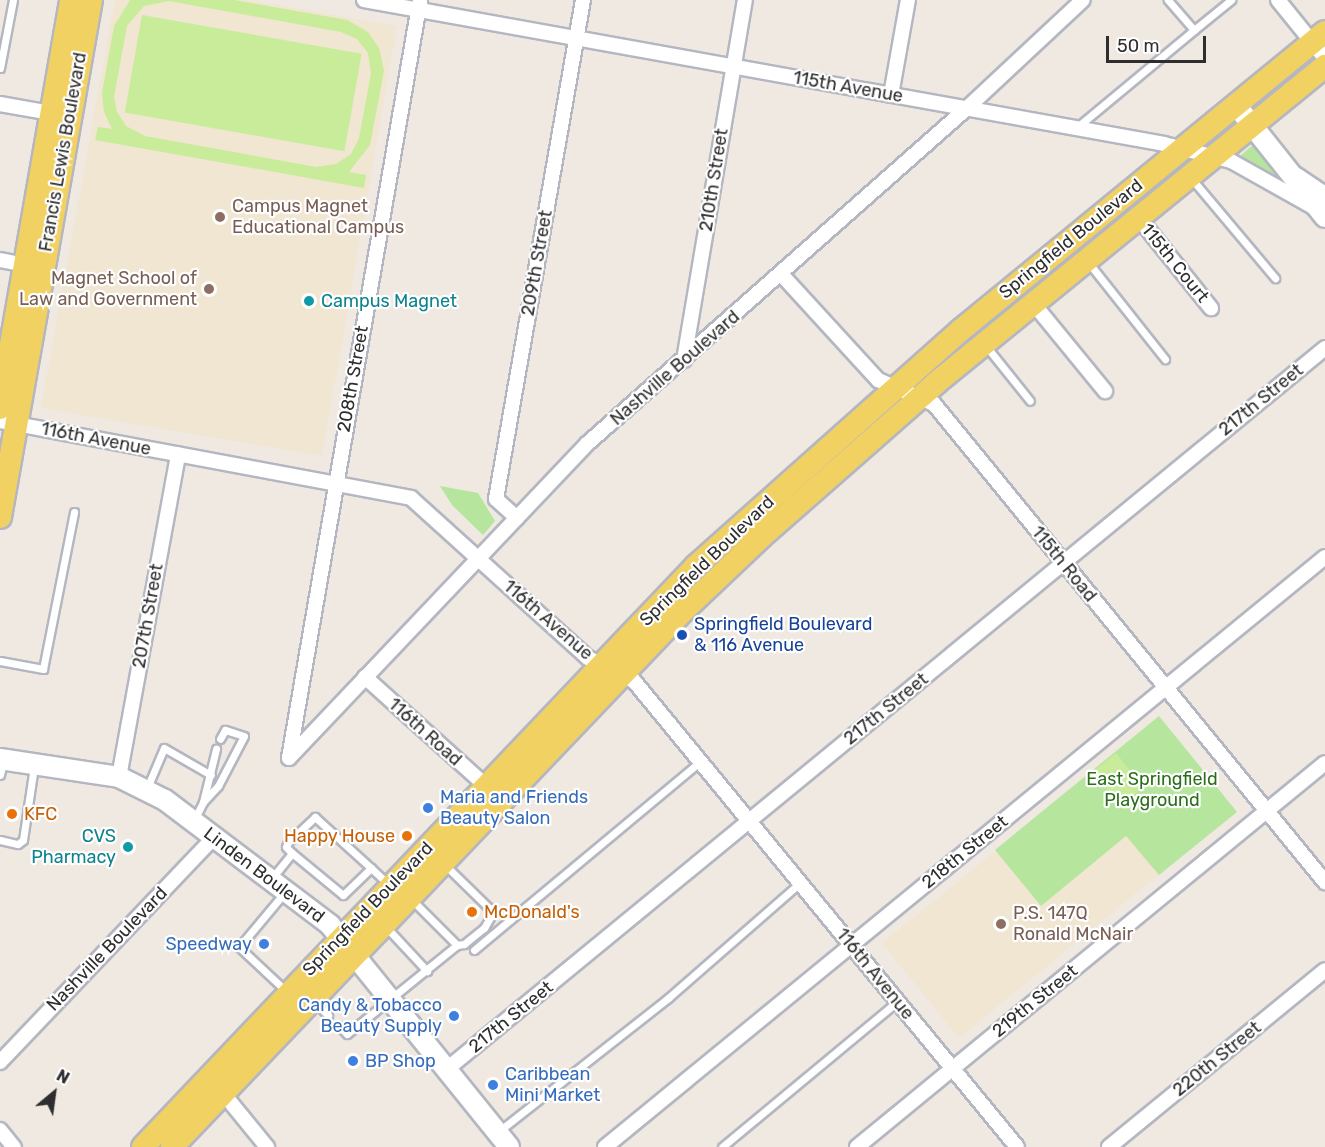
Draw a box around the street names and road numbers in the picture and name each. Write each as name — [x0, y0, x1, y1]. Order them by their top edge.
street label: Francis Lewis Boulevard — [35, 51, 91, 253]
street label: 115th Avenue — [791, 67, 905, 107]
street label: 210th Street — [695, 127, 733, 233]
street label: Springfield Boulevard — [995, 174, 1147, 304]
street label: 209th Street — [517, 208, 557, 318]
street label: 115th Court — [1137, 219, 1213, 307]
street label: Nashville Boulevard — [606, 306, 744, 430]
street label: 208th Street — [333, 324, 373, 434]
street label: 217th Street — [1215, 360, 1307, 440]
street label: 116th Avenue — [39, 418, 153, 460]
street label: Springfield Boulevard — [635, 491, 779, 631]
street label: 115th Road — [1027, 522, 1101, 606]
street label: 207th Street — [128, 562, 168, 670]
street label: 116th Avenue — [499, 575, 597, 665]
street label: 217th Street — [840, 669, 932, 749]
street label: 116th Road — [384, 693, 466, 771]
street label: 218th Street — [918, 811, 1012, 893]
street label: Linden Boulevard — [199, 823, 329, 927]
street label: Springfield Boulevard — [298, 837, 438, 981]
street label: Nashville Boulevard — [42, 882, 172, 1016]
street label: 116th Avenue — [831, 924, 919, 1024]
street label: 219th Street — [988, 960, 1082, 1042]
street label: 217th Street — [465, 977, 557, 1057]
street label: 220th Street — [1169, 1017, 1265, 1101]

